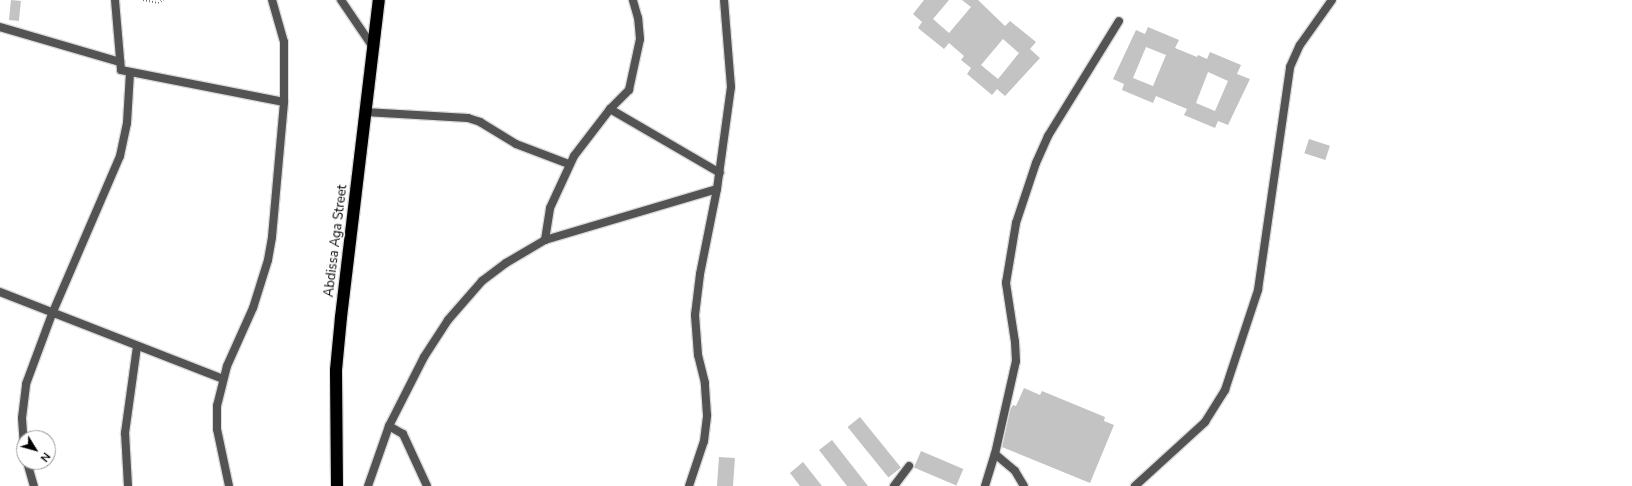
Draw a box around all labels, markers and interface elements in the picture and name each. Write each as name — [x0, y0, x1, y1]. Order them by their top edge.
street label: Abdissa Aga Street — [321, 184, 351, 298]
north arrow — [16, 430, 56, 470]
text: N — [37, 449, 54, 465]

